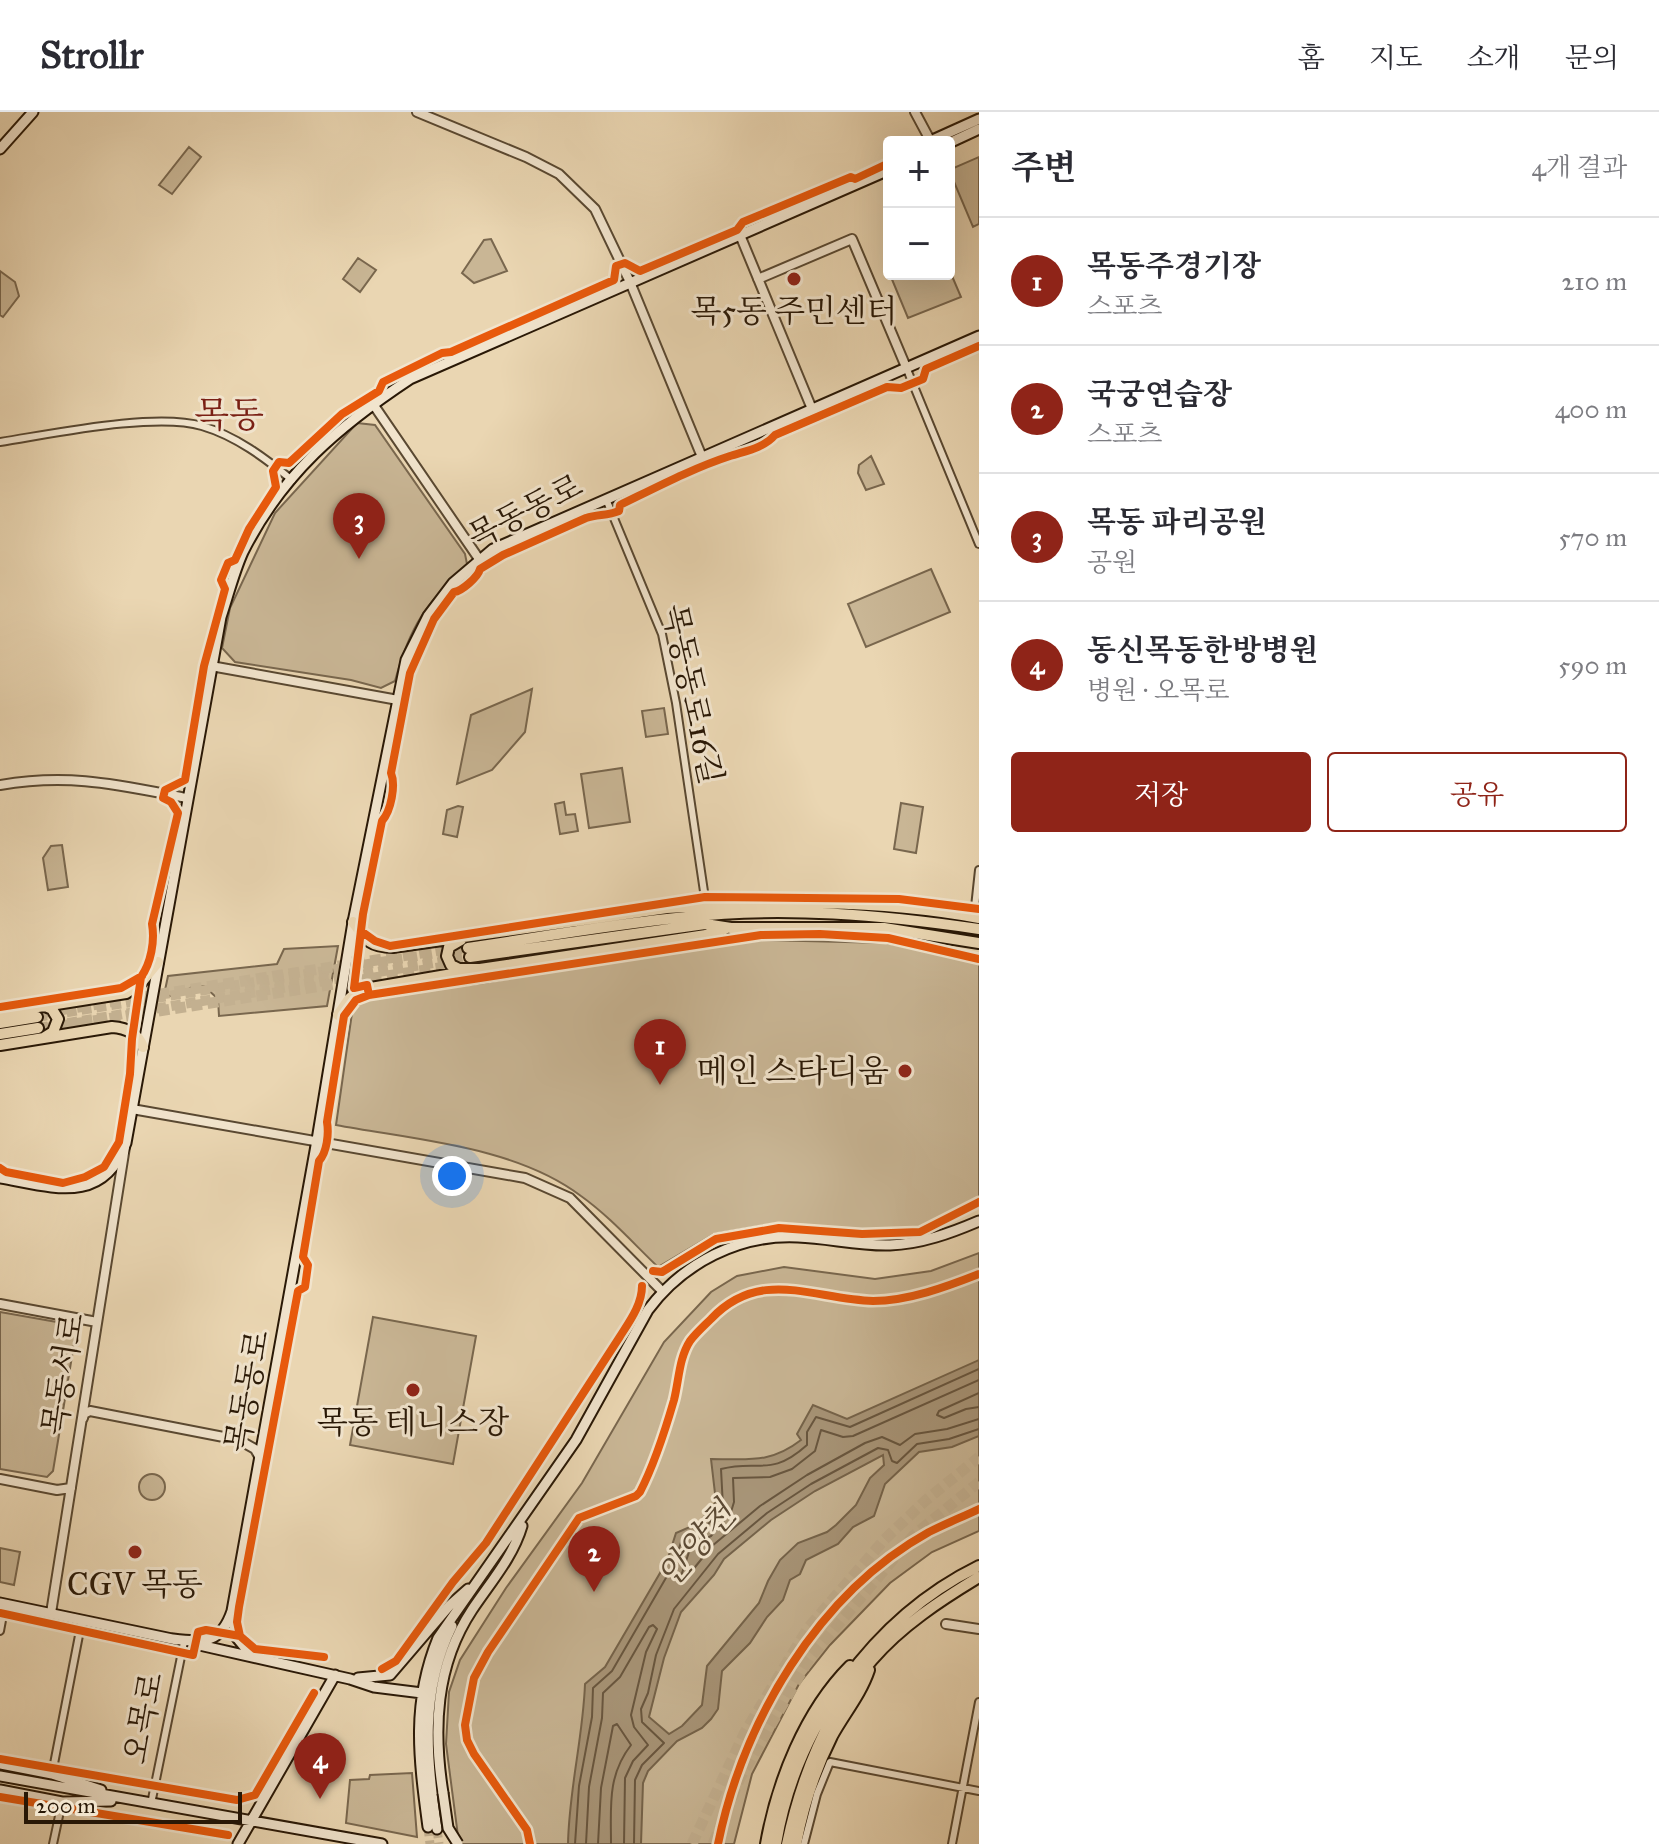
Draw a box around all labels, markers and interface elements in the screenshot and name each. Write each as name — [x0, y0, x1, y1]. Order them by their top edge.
text: Strollr — [40, 32, 143, 78]
text: 홈 — [1298, 40, 1325, 75]
text: 지도 — [1369, 40, 1423, 75]
text: 소개 — [1467, 40, 1521, 75]
text: 문의 — [1565, 40, 1619, 75]
map controls — [883, 136, 955, 280]
button: + — [883, 136, 955, 208]
text: 주변 — [1011, 147, 1077, 188]
text: 4개 결과 — [1532, 151, 1627, 183]
button: − — [883, 208, 955, 280]
text: 목동주경기장 — [1087, 248, 1261, 284]
text: 1 — [1032, 265, 1042, 297]
text: 210 m — [1561, 265, 1627, 297]
marker: 목5동 주민센터 — [785, 270, 803, 288]
text: 스포츠 — [1087, 290, 1162, 322]
place label: 목5동 주민센터 — [690, 292, 898, 331]
text: 국궁연습장 — [1087, 376, 1232, 412]
district label: 목동 — [194, 393, 264, 437]
text: 2 — [1031, 393, 1043, 425]
text: 400 m — [1555, 393, 1627, 425]
text: 스포츠 — [1087, 418, 1162, 450]
street label: 목동동로 — [461, 466, 589, 557]
pin: 3 — [333, 493, 385, 559]
text: 목동 파리공원 — [1087, 504, 1267, 540]
text: 3 — [1032, 521, 1042, 553]
text: 570 m — [1558, 521, 1627, 553]
text: 공원 — [1087, 546, 1137, 578]
street label: 목동동로16길 — [654, 600, 731, 788]
text: 동신목동한방병원 — [1087, 632, 1319, 668]
text: 4 — [1030, 649, 1044, 681]
text: 590 m — [1558, 649, 1627, 681]
text: 병원 · 오목로 — [1087, 674, 1229, 706]
button: 저장 — [1011, 752, 1311, 832]
button: 공유 — [1327, 752, 1627, 832]
pin: 1 — [634, 1019, 686, 1085]
place label: 메인 스타디움 — [697, 1052, 889, 1091]
marker: 메인 스타디움 — [896, 1062, 914, 1080]
your location — [432, 1156, 472, 1196]
street label: 목동서로 — [35, 1310, 92, 1438]
street label: 목동동로 — [218, 1327, 277, 1455]
marker: 목동 테니스장 — [404, 1381, 422, 1399]
place label: 목동 테니스장 — [317, 1403, 509, 1442]
water label: 안양천 — [649, 1492, 746, 1595]
pin: 2 — [568, 1526, 620, 1592]
marker: CGV 목동 — [126, 1543, 144, 1561]
place label: CGV 목동 — [67, 1565, 203, 1604]
street label: 오목로 — [116, 1669, 171, 1767]
pin: 4 — [294, 1733, 346, 1799]
scale bar — [24, 1788, 242, 1824]
text: 200 m — [36, 1792, 96, 1819]

